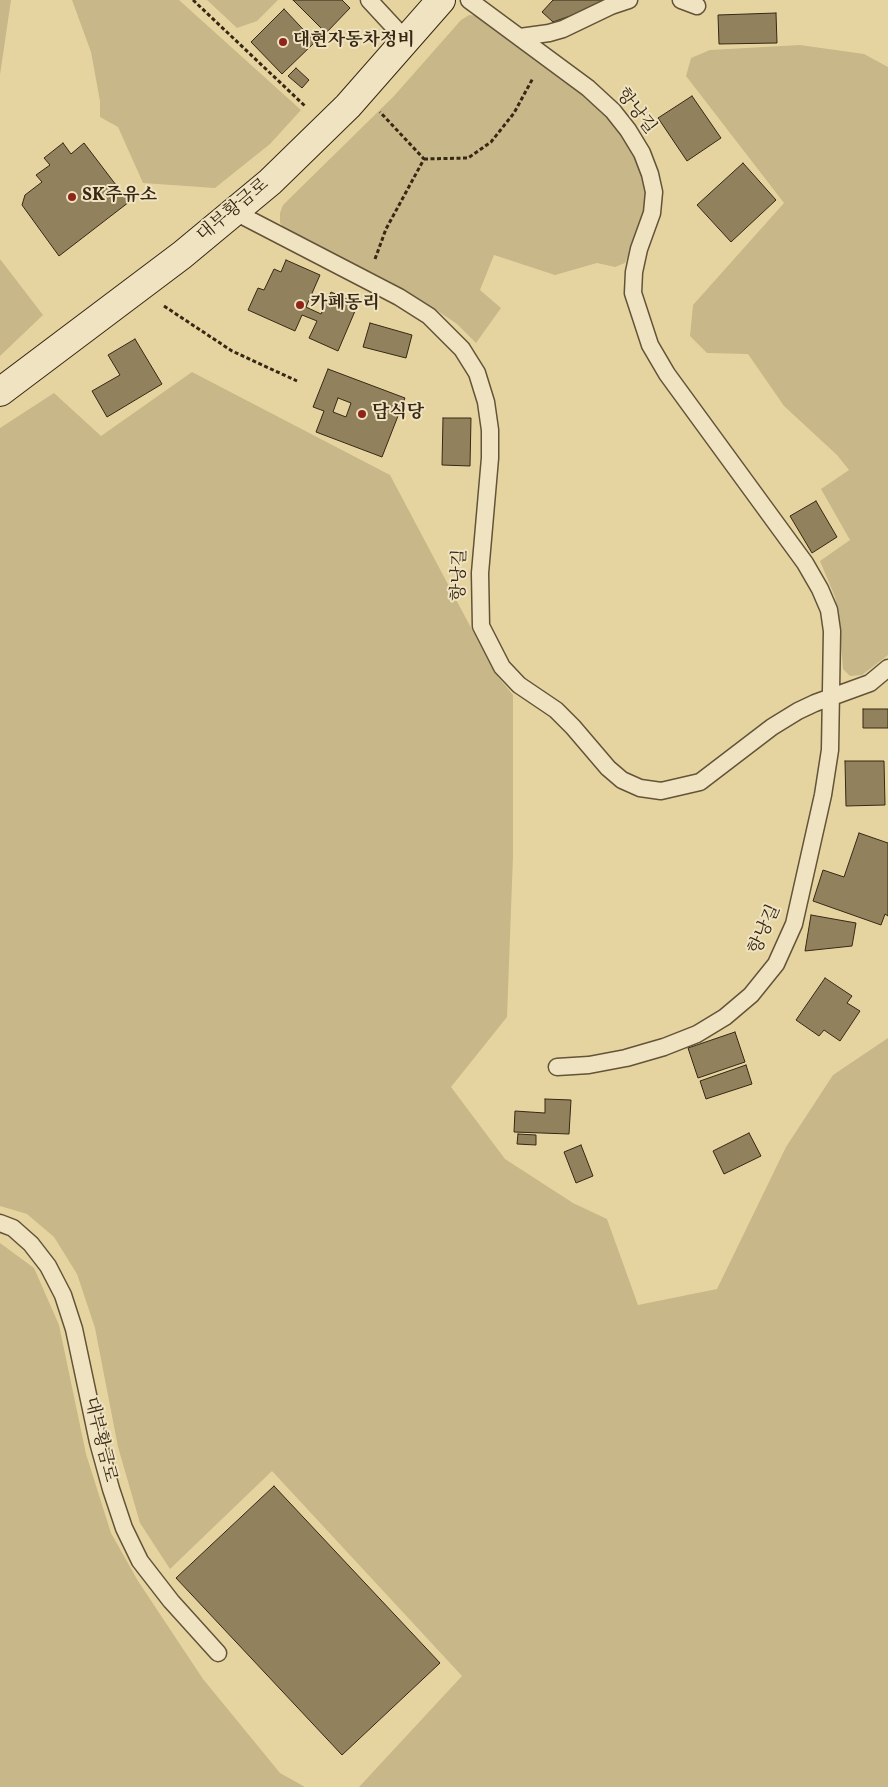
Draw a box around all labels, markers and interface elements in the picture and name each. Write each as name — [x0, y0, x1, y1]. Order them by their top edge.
place label: 대현자동차정비 — [293, 31, 415, 53]
marker: 대현자동차정비 — [277, 36, 289, 48]
street label: 항낭길 — [610, 85, 660, 139]
street label: 대부황금로 — [194, 175, 274, 247]
place label: SK주유소 — [82, 186, 157, 208]
marker: SK주유소 — [66, 191, 78, 203]
place label: 카페동리 — [310, 294, 380, 316]
marker: 카페동리 — [294, 299, 306, 311]
place label: 담식당 — [372, 403, 424, 425]
marker: 담식당 — [356, 408, 368, 420]
street label: 항낭길 — [449, 549, 473, 601]
street label: 항낭길 — [746, 902, 786, 958]
street label: 대부황금로 — [78, 1395, 120, 1485]

